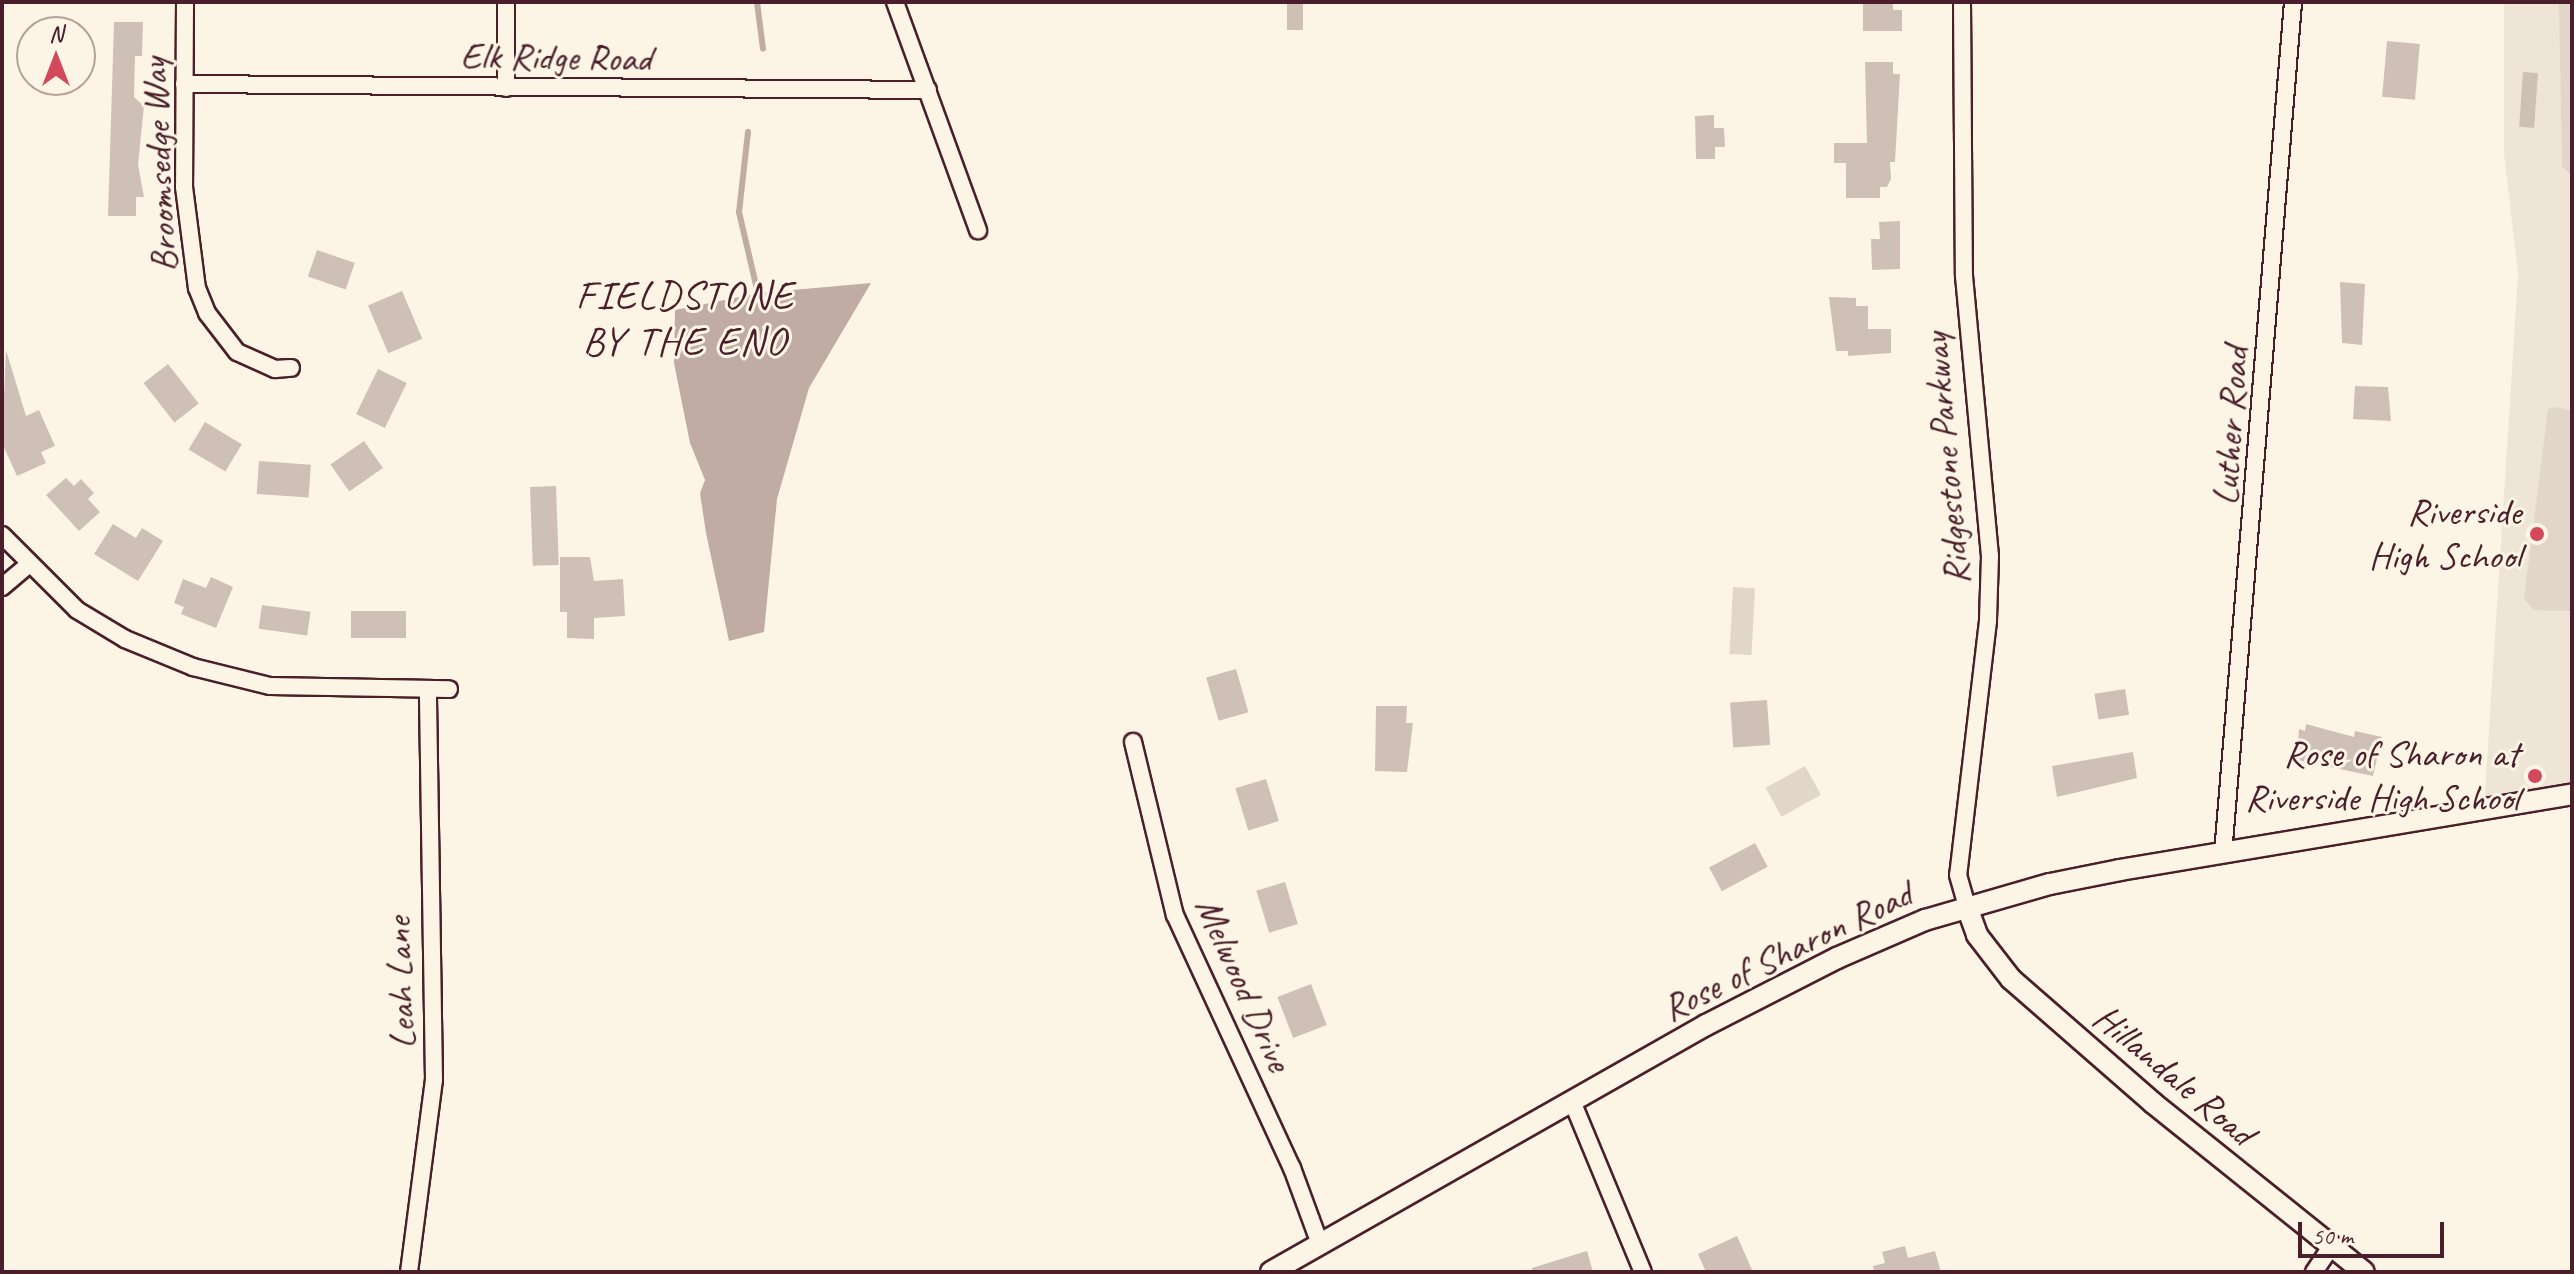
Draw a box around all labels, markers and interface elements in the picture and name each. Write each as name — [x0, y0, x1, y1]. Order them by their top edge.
north arrow — [16, 16, 96, 96]
text: N — [49, 20, 63, 48]
street label: Elk Ridge Road — [460, 33, 652, 81]
street label: Broomsedge Way — [131, 56, 187, 274]
district label: FIELDSTONE BY THE ENO — [577, 271, 793, 365]
street label: Ridgestone Parkway — [1912, 331, 1980, 587]
street label: Luther Road — [2202, 346, 2258, 506]
place label: Riverside High School — [2370, 489, 2521, 578]
marker: Riverside High School — [2528, 525, 2546, 543]
place label: Rose of Sharon at Riverside High School — [2245, 731, 2519, 820]
marker: Rose of Sharon at Riverside High School — [2526, 767, 2544, 785]
street label: Rose of Sharon Road — [1655, 871, 1919, 1031]
street label: Melwood Drive — [1185, 890, 1303, 1078]
street label: Leah Lane — [375, 916, 425, 1050]
street label: Hillandale Road — [2084, 994, 2264, 1156]
scale bar — [2302, 1206, 2448, 1256]
text: 50 m — [2312, 1221, 2353, 1251]

